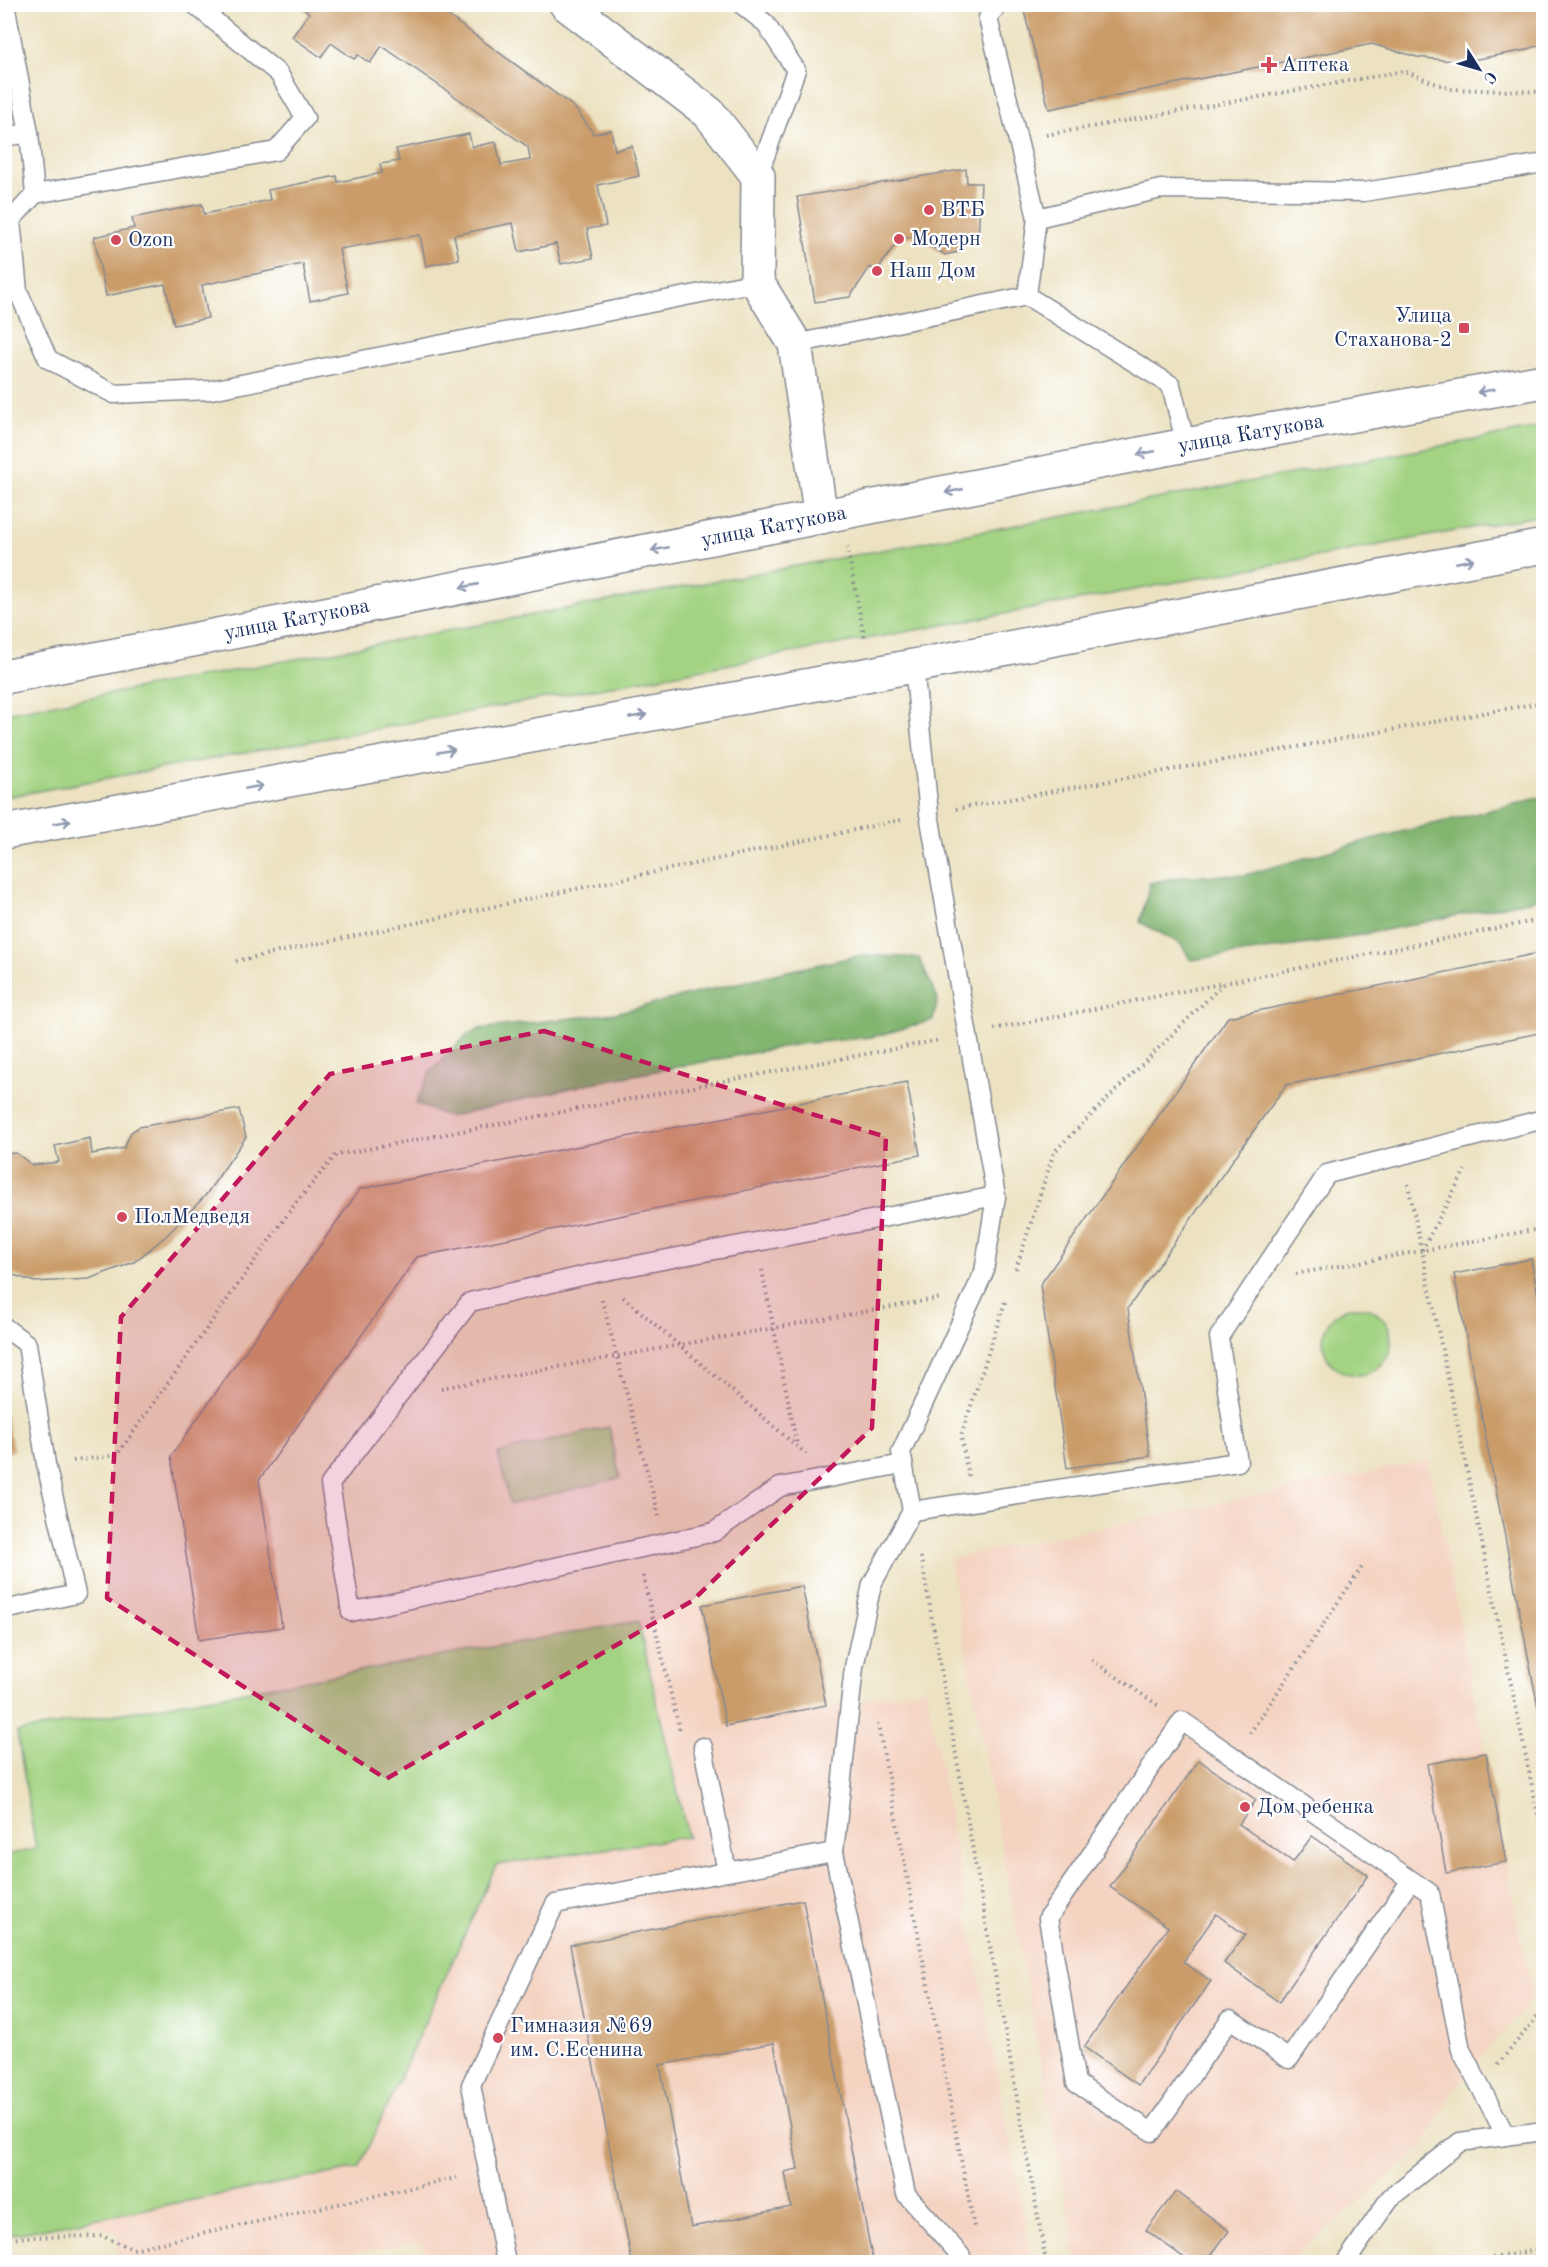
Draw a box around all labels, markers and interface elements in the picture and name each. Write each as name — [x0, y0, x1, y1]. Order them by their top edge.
north arrow — [1449, 39, 1509, 99]
place label: Аптека — [1281, 55, 1349, 76]
marker: Аптека — [1262, 58, 1276, 72]
text: С — [1480, 68, 1499, 86]
place label: ВТБ — [941, 200, 985, 221]
marker: ВТБ — [922, 203, 936, 217]
place label: Модерн — [911, 229, 981, 250]
place label: Ozon — [128, 230, 174, 251]
marker: Модерн — [892, 232, 906, 246]
marker: Ozon — [109, 233, 123, 247]
place label: Наш Дом — [889, 261, 976, 282]
marker: Наш Дом — [870, 264, 884, 278]
place label: Улица Стаханова-2 — [1334, 306, 1452, 351]
marker: Улица Стаханова-2 — [1457, 321, 1471, 335]
one-way arrow — [1477, 386, 1496, 397]
street label: улица Катукова — [1176, 411, 1326, 457]
one-way arrow — [1136, 448, 1156, 459]
one-way arrow — [945, 486, 965, 497]
street label: улица Катукова — [699, 503, 849, 551]
one-way arrow — [651, 544, 670, 555]
one-way arrow — [1455, 555, 1474, 566]
one-way arrow — [459, 581, 479, 592]
street label: улица Катукова — [222, 596, 372, 644]
one-way arrow — [627, 711, 647, 722]
one-way arrow — [435, 746, 455, 757]
one-way arrow — [244, 781, 263, 792]
one-way arrow — [52, 816, 71, 827]
place label: ПолМедведя — [134, 1207, 250, 1228]
marker: ПолМедведя — [115, 1210, 129, 1224]
place label: Дом ребенка — [1257, 1797, 1374, 1818]
marker: Дом ребенка — [1238, 1800, 1252, 1814]
place label: Гимназия №69 им. С.Есенина — [510, 2016, 653, 2061]
marker: Гимназия №69 им. С.Есенина — [491, 2031, 505, 2045]

